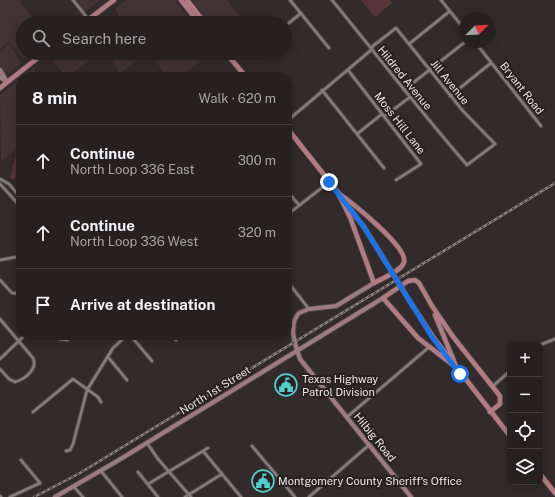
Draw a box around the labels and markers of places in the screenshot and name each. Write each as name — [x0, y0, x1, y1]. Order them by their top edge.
public building icon: Texas Highway Patrol Division — [273, 372, 299, 398]
place label: Texas Highway Patrol Division — [302, 373, 378, 398]
public building icon: Montgomery County Sheriff's Office — [250, 468, 276, 494]
place label: Montgomery County Sheriff's Office — [278, 475, 462, 487]

